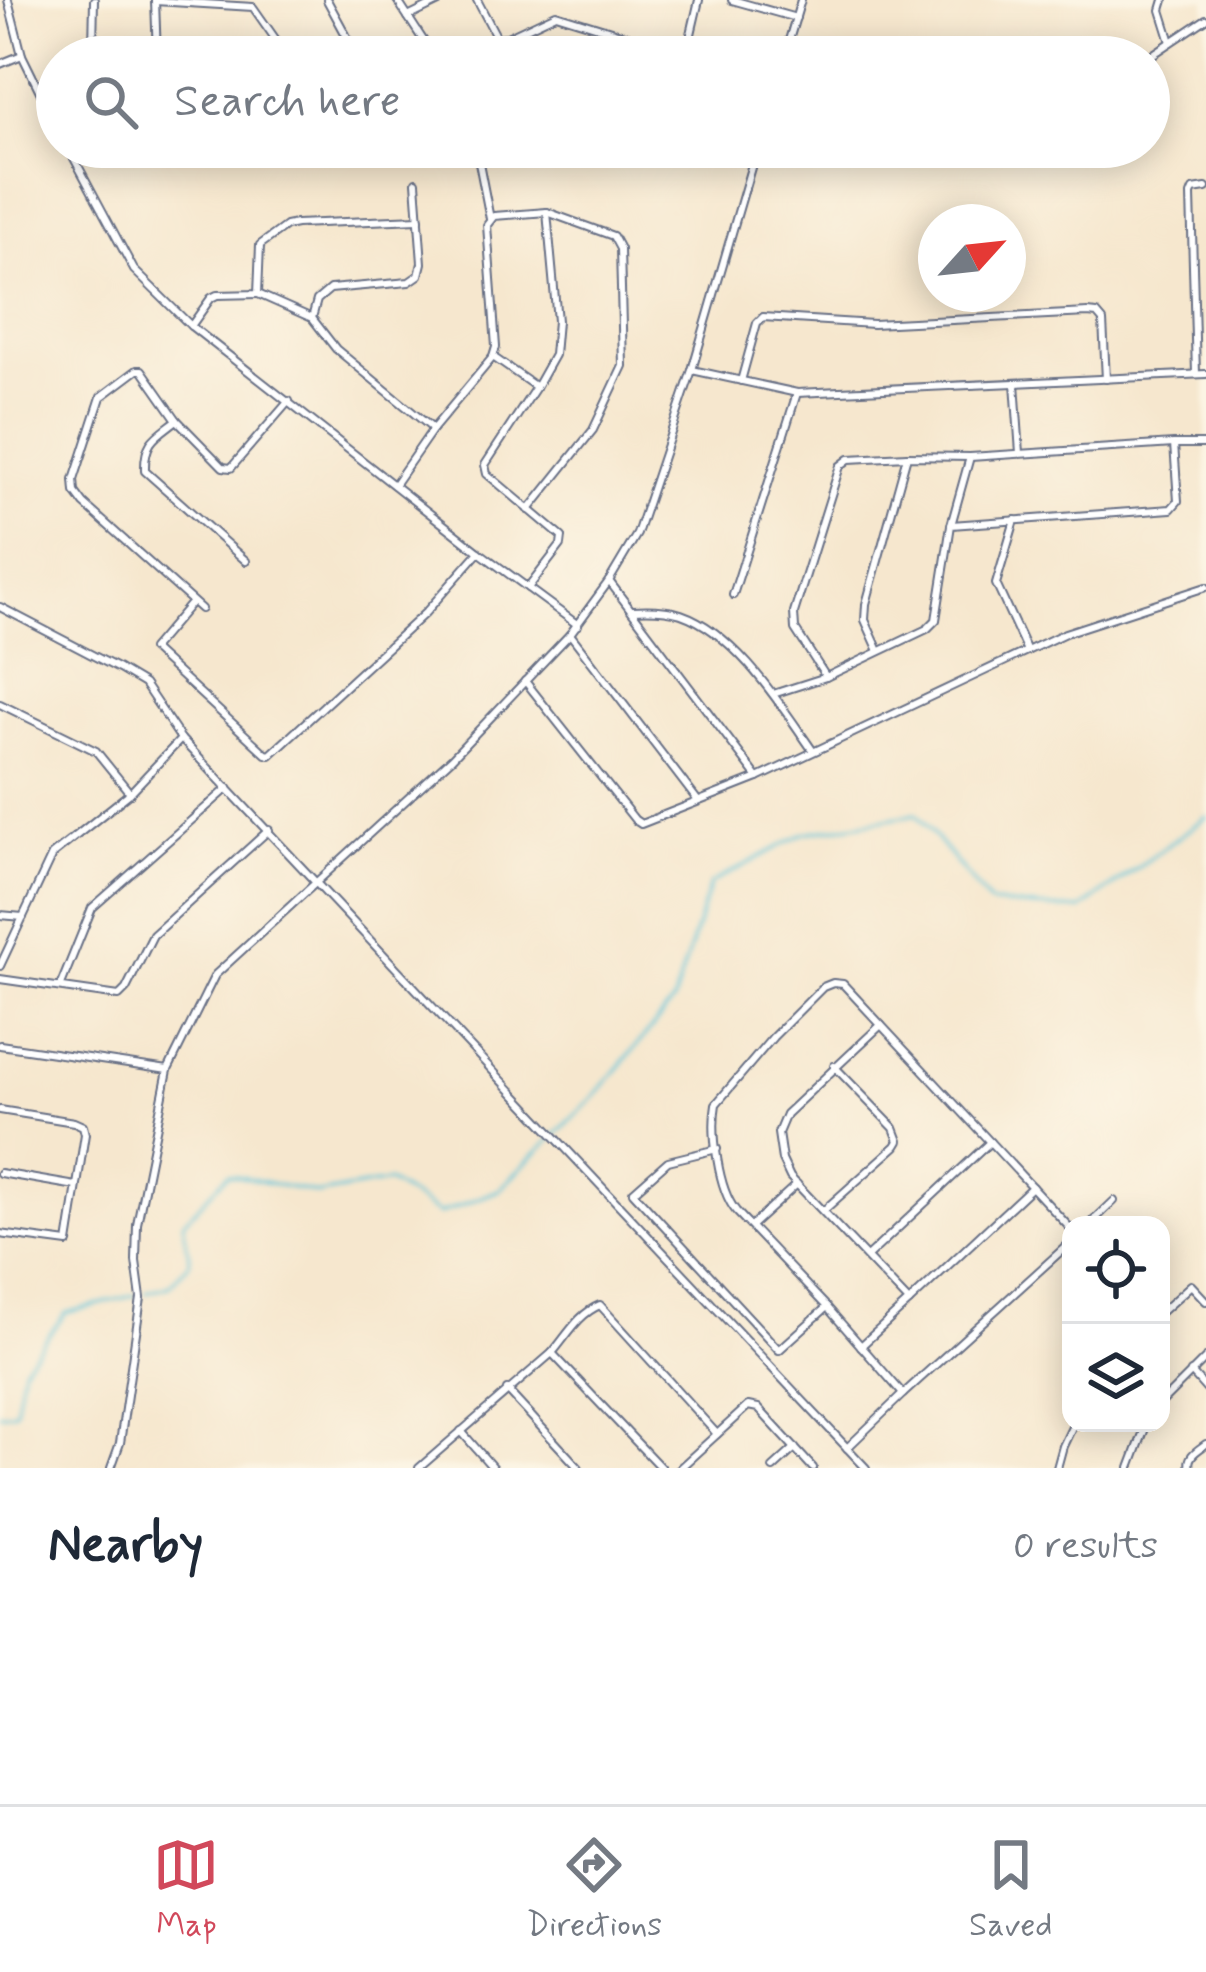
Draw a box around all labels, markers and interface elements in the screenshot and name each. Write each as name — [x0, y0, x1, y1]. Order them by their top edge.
search box — [36, 36, 1170, 168]
icon: search — [78, 69, 144, 135]
text: Search here — [174, 73, 401, 132]
north arrow — [918, 204, 1026, 312]
map controls — [1062, 1216, 1170, 1432]
button: locate — [1062, 1216, 1170, 1324]
button: layers — [1062, 1324, 1170, 1432]
text: Nearby — [48, 1513, 203, 1579]
text: 0 results — [1013, 1521, 1158, 1572]
tab: Map — [153, 1832, 219, 1948]
tab: Directions — [526, 1832, 662, 1948]
tab: Saved — [969, 1832, 1053, 1948]

